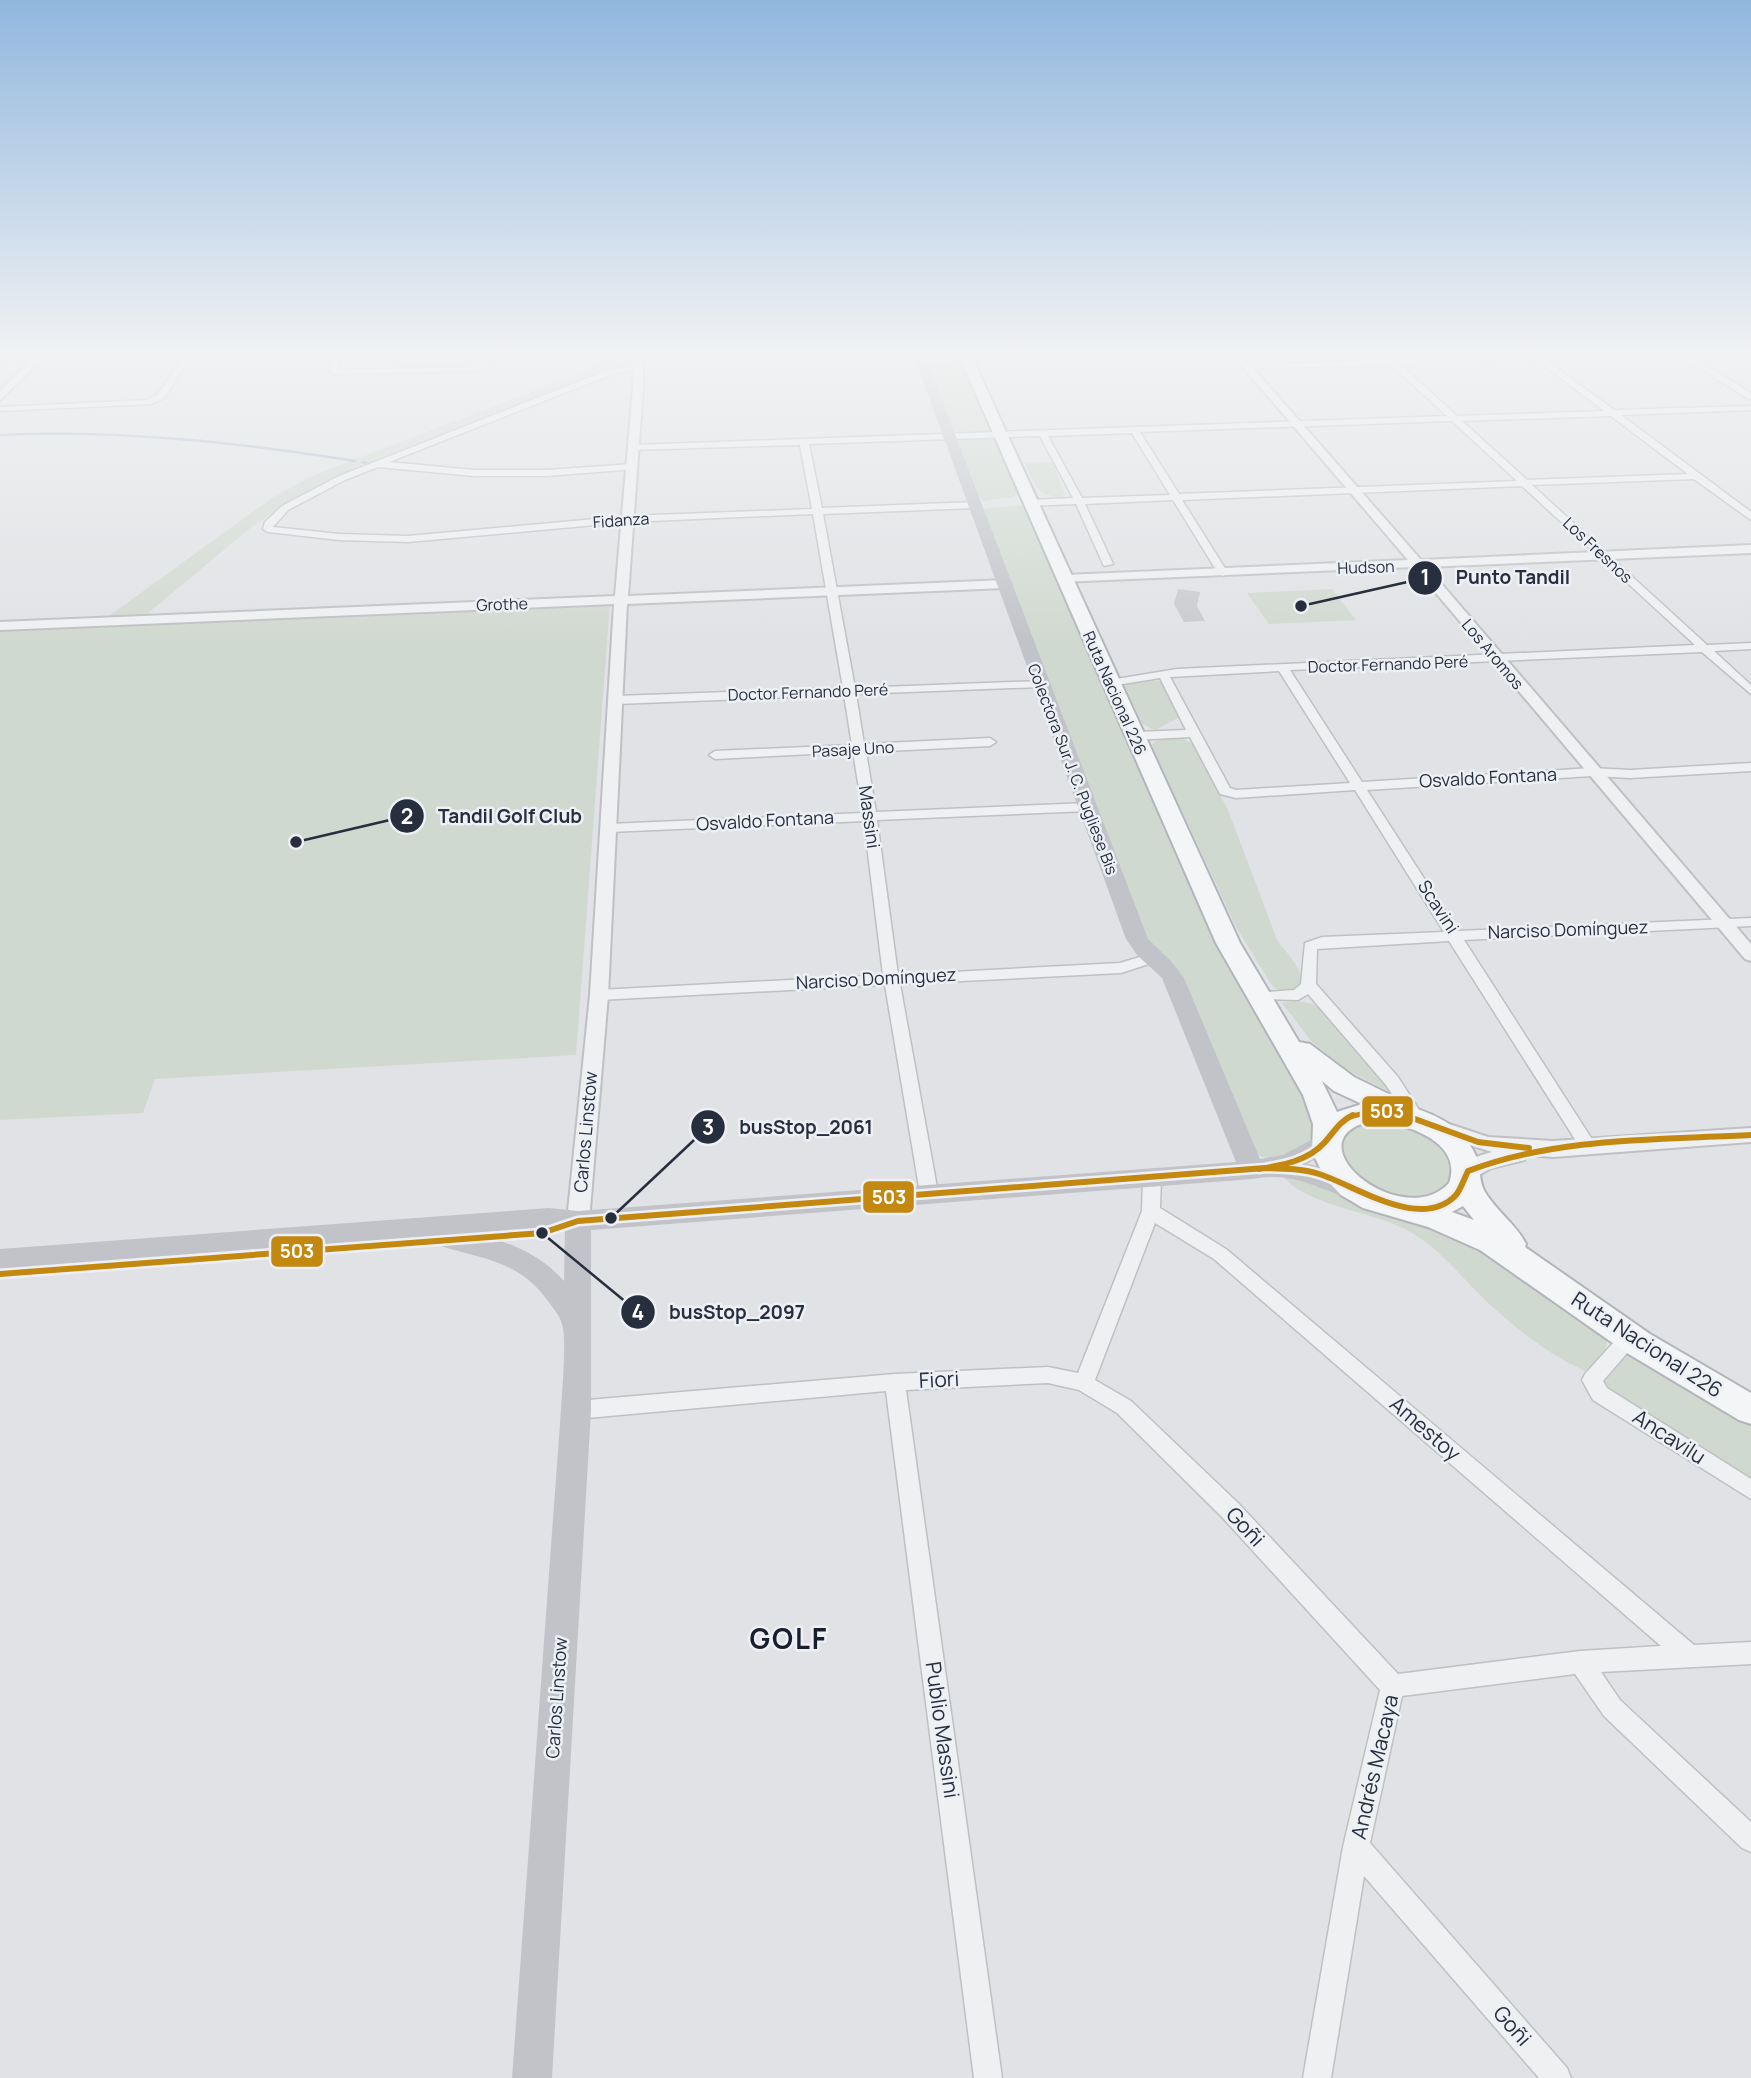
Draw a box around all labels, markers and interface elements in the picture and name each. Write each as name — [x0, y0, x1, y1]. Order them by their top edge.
street label: Fidanza — [592, 507, 650, 533]
street label: Los Fresnos — [1558, 512, 1638, 588]
street label: Hudson — [1337, 555, 1395, 579]
callout: Punto Tandil — [1407, 558, 1585, 598]
text: 1 — [1420, 563, 1430, 591]
text: Punto Tandil — [1456, 564, 1570, 590]
street label: Grothe — [476, 592, 528, 616]
street label: Los Aromos — [1457, 614, 1529, 694]
street label: Ruta Nacional 226 — [1078, 628, 1152, 758]
street label: Doctor Fernando Peré — [1307, 650, 1469, 678]
street label: Colectora Sur J. C. Pugliese Bis — [1023, 660, 1123, 878]
street label: Doctor Fernando Peré — [727, 678, 889, 706]
street label: Pasaje Uno — [811, 736, 895, 762]
street label: Osvaldo Fontana — [1418, 761, 1557, 793]
street label: Massini — [854, 784, 886, 850]
callout: Tandil Golf Club — [389, 796, 596, 836]
text: 2 — [401, 802, 413, 830]
text: Tandil Golf Club — [438, 803, 582, 829]
street label: Osvaldo Fontana — [695, 804, 834, 836]
street label: Scavini — [1413, 875, 1465, 938]
street label: Narciso Domínguez — [1487, 914, 1649, 944]
street label: Narciso Domínguez — [795, 962, 957, 994]
street label: Carlos Linstow — [568, 1070, 602, 1194]
line badge: 503 — [1361, 1095, 1414, 1128]
text: 503 — [1370, 1098, 1404, 1124]
callout: busStop_2061 — [691, 1107, 887, 1147]
text: 3 — [702, 1113, 714, 1141]
text: busStop_2061 — [739, 1114, 873, 1140]
line badge: 503 — [862, 1180, 915, 1214]
text: 503 — [872, 1184, 906, 1210]
line badge: 503 — [270, 1235, 324, 1268]
text: 503 — [280, 1238, 314, 1264]
street label: Ruta Nacional 226 — [1567, 1285, 1729, 1404]
callout: busStop_2097 — [620, 1292, 819, 1332]
text: 4 — [632, 1298, 644, 1326]
text: busStop_2097 — [669, 1299, 805, 1325]
street label: Fiori — [918, 1364, 960, 1394]
street label: Amestoy — [1384, 1390, 1467, 1467]
street label: Ancavilu — [1628, 1402, 1711, 1470]
street label: Goñi — [1220, 1500, 1271, 1552]
district label: GOLF — [749, 1619, 829, 1657]
street label: Carlos Linstow — [540, 1636, 572, 1759]
street label: Publio Massini — [920, 1660, 966, 1800]
street label: Andrés Macaya — [1344, 1692, 1404, 1842]
street label: Goñi — [1488, 1999, 1538, 2051]

